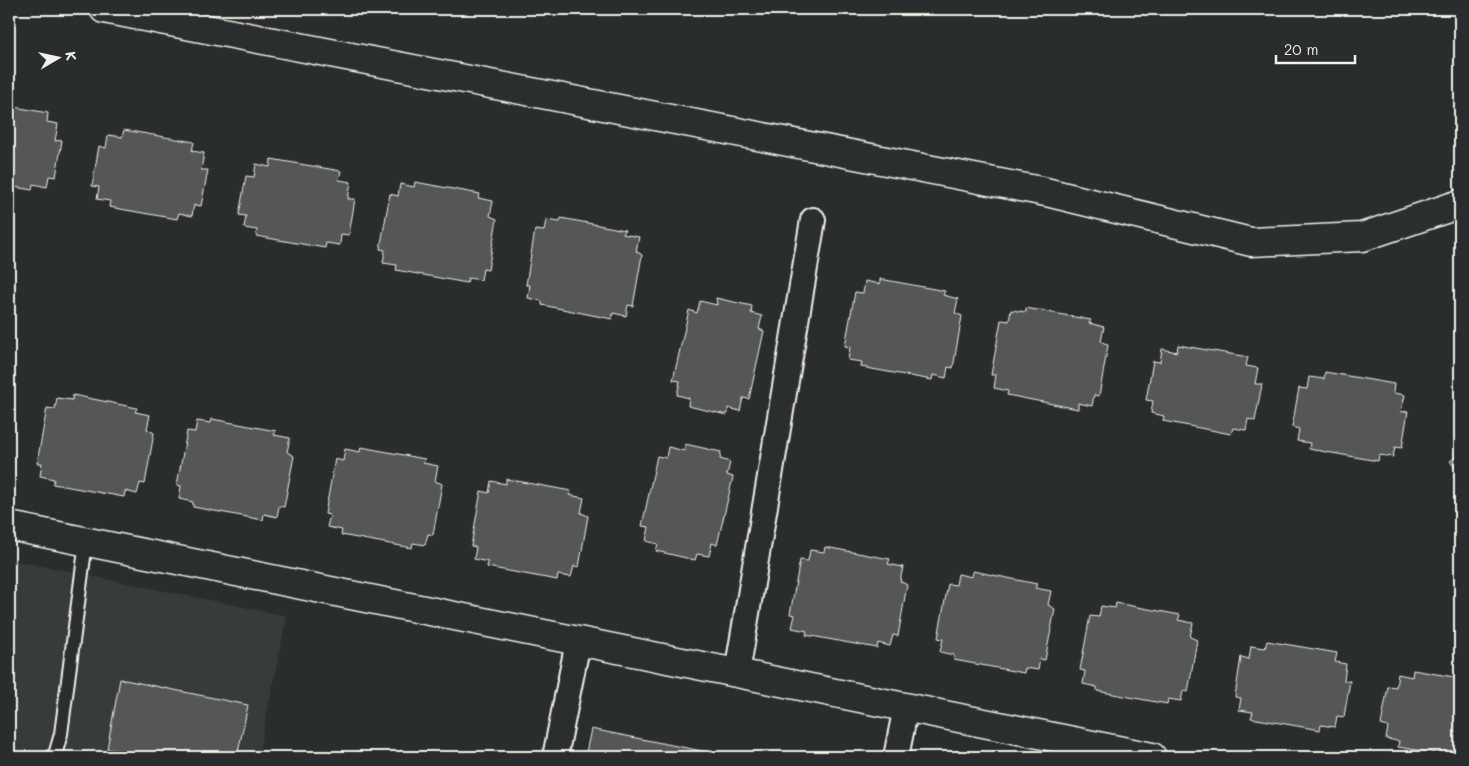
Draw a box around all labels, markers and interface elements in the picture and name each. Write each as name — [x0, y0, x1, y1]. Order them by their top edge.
north arrow — [32, 32, 82, 82]
scale bar — [1276, 32, 1355, 64]
text: 20 m — [1284, 39, 1318, 59]
text: K — [61, 50, 81, 62]

